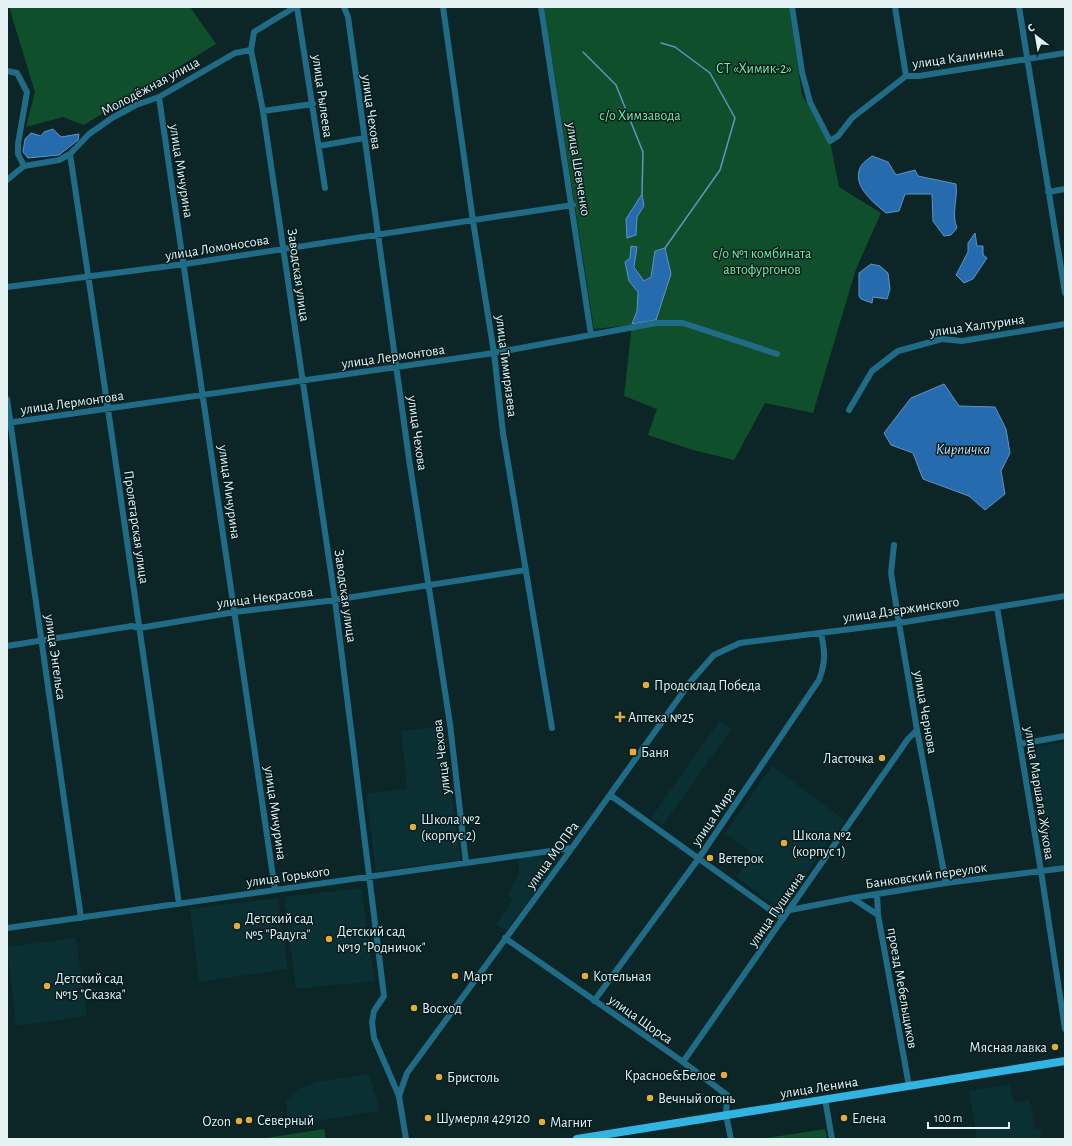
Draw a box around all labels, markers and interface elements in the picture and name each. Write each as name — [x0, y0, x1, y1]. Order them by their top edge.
north arrow — [1016, 16, 1056, 56]
text: С — [1026, 22, 1037, 34]
street label: улица Калинина — [910, 45, 1005, 71]
street label: улица Рылеева — [309, 53, 335, 139]
street label: Молодёжная улица — [99, 55, 203, 119]
park label: СТ «Химик-2» — [716, 62, 792, 76]
street label: улица Чехова — [359, 73, 383, 151]
park label: с/о Химзавода — [599, 109, 681, 123]
street label: улица Шевченко — [564, 120, 592, 217]
street label: улица Мичурина — [167, 122, 195, 220]
street label: Заводская улица — [285, 228, 312, 323]
street label: улица Ломоносова — [163, 233, 271, 263]
park label: с/о №1 комбината автофургонов — [713, 247, 812, 277]
street label: улица Халтурина — [928, 312, 1026, 340]
street label: улица Тимирязева — [493, 313, 519, 419]
street label: улица Лермонтова — [340, 343, 446, 371]
street label: улица Лермонтова — [19, 389, 125, 417]
street label: улица Чехова — [405, 394, 429, 472]
water label: Кирпичка — [936, 442, 990, 457]
street label: улица Мичурина — [215, 443, 243, 541]
street label: Пролетарская улица — [121, 469, 151, 585]
street label: Заводская улица — [332, 549, 359, 644]
street label: улица Некрасова — [215, 585, 315, 611]
street label: улица Дзержинского — [841, 595, 960, 625]
street label: улица Энгельса — [42, 612, 68, 701]
street label: улица Чернова — [911, 669, 939, 755]
place label: Продсклад Победа — [654, 679, 762, 693]
marker: Продсклад Победа — [641, 680, 651, 690]
place label: Аптека №25 — [628, 711, 694, 725]
marker: Аптека №25 — [615, 712, 625, 722]
street label: улица Чехова — [430, 718, 454, 796]
street label: улица Маршала Жукова — [1021, 724, 1057, 861]
place label: Баня — [641, 746, 669, 760]
marker: Баня — [628, 747, 638, 757]
place label: Ласточка — [823, 752, 875, 766]
marker: Ласточка — [877, 753, 887, 763]
street label: улица Мичурина — [261, 764, 289, 862]
street label: улица Мира — [688, 784, 739, 849]
place label: Школа №2 (корпус 2) — [421, 813, 481, 843]
street label: улица МОПРа — [523, 819, 582, 893]
marker: Школа №2 (корпус 2) — [408, 822, 418, 832]
place label: Школа №2 (корпус 1) — [792, 829, 852, 859]
marker: Школа №2 (корпус 1) — [779, 838, 789, 848]
place label: Ветерок — [718, 852, 764, 866]
marker: Ветерок — [705, 853, 715, 863]
street label: Банковский переулок — [865, 860, 988, 891]
street label: улица Горького — [245, 864, 331, 890]
street label: улица Пушкина — [745, 869, 808, 950]
place label: Детский сад №5 "Радуга" — [245, 912, 313, 942]
marker: Детский сад №5 "Радуга" — [232, 921, 242, 931]
place label: Детский сад №19 "Родничок" — [337, 925, 426, 955]
street label: проезд Мебельщиков — [884, 927, 920, 1050]
marker: Детский сад №19 "Родничок" — [324, 934, 334, 944]
place label: Март — [463, 970, 494, 984]
place label: Котельная — [593, 970, 651, 984]
marker: Март — [450, 971, 460, 981]
marker: Котельная — [580, 971, 590, 981]
place label: Детский сад №15 "Сказка" — [55, 972, 126, 1002]
marker: Детский сад №15 "Сказка" — [42, 981, 52, 991]
street label: улица Щорса — [605, 992, 675, 1047]
place label: Восход — [422, 1002, 462, 1016]
marker: Восход — [409, 1003, 419, 1013]
place label: Мясная лавка — [969, 1041, 1048, 1055]
marker: Мясная лавка — [1050, 1042, 1060, 1052]
place label: Красное&Белое — [624, 1069, 716, 1083]
marker: Красное&Белое — [719, 1070, 729, 1080]
place label: Бристоль — [447, 1071, 499, 1085]
marker: Бристоль — [434, 1072, 444, 1082]
street label: улица Ленина — [778, 1075, 860, 1101]
place label: Вечный огонь — [658, 1092, 735, 1106]
marker: Вечный огонь — [645, 1093, 655, 1103]
scale bar — [928, 1104, 1009, 1130]
place label: Шумерля 429120 — [436, 1112, 530, 1126]
place label: Елена — [852, 1112, 887, 1126]
text: 100 m — [934, 1112, 962, 1124]
marker: Шумерля 429120 — [423, 1113, 433, 1123]
marker: Елена — [839, 1113, 849, 1123]
place label: Северный — [257, 1114, 314, 1128]
place label: Ozon — [203, 1115, 231, 1129]
marker: Северный — [244, 1115, 254, 1125]
marker: Ozon — [234, 1116, 244, 1126]
place label: Магнит — [550, 1116, 593, 1130]
marker: Магнит — [537, 1117, 547, 1127]

